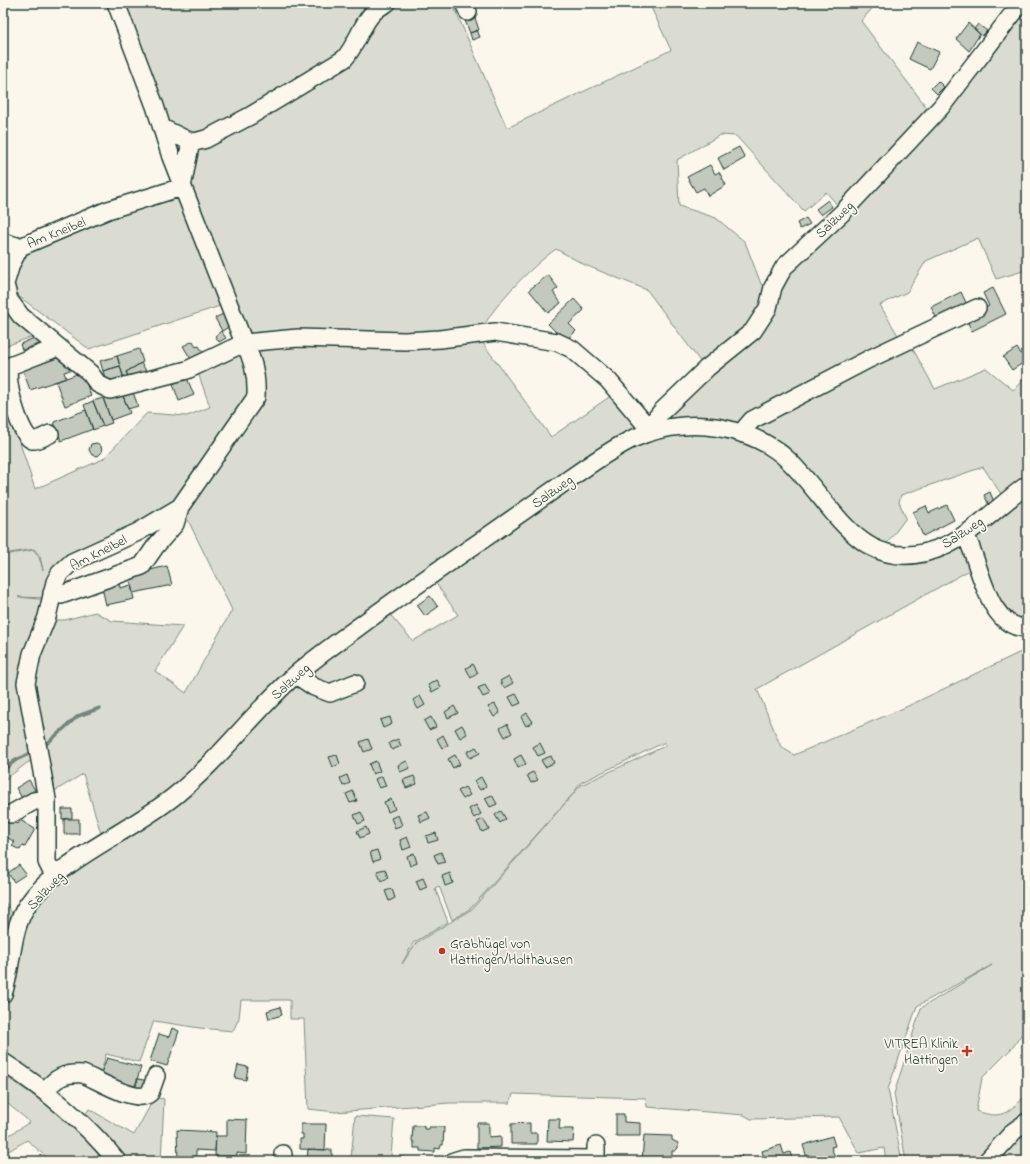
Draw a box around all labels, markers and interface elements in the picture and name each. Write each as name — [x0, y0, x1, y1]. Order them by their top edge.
street label: Salzweg — [811, 196, 860, 245]
street label: Am Kneibel — [24, 212, 89, 255]
street label: Salzweg — [528, 470, 579, 515]
street label: Salzweg — [938, 512, 989, 556]
street label: Am Kneibel — [67, 530, 131, 577]
street label: Salzweg — [267, 659, 316, 706]
street label: Salzweg — [23, 867, 70, 916]
place label: Grabhügel von Hattingen/Holthausen — [450, 934, 573, 972]
marker: Grabhügel von Hattingen/Holthausen — [437, 946, 447, 956]
place label: VITREA Klinik Hattingen — [884, 1034, 959, 1072]
marker: VITREA Klinik Hattingen — [961, 1045, 973, 1057]

